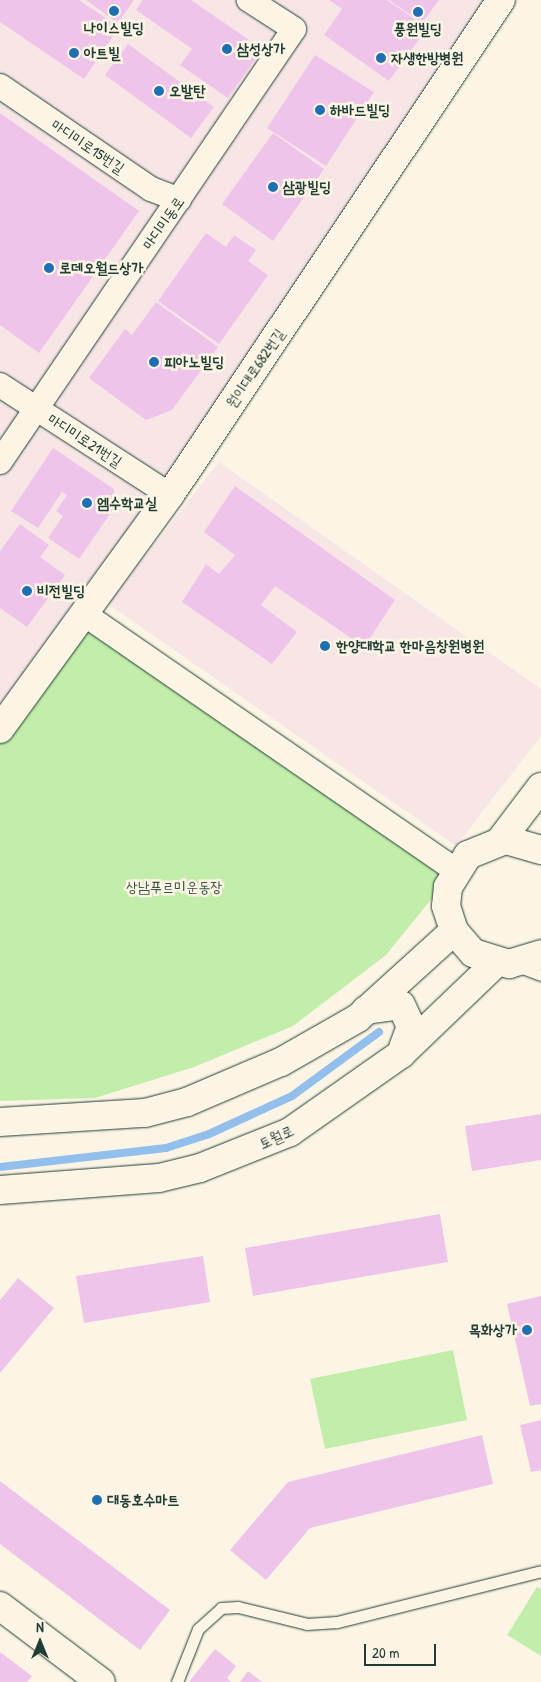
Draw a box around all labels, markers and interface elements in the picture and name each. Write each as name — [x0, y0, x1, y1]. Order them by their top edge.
marker: 나이스빌딩 — [108, 5, 120, 17]
marker: 풍원빌딩 — [412, 6, 424, 18]
place label: 나이스빌딩 — [84, 19, 144, 37]
place label: 풍원빌딩 — [394, 20, 442, 38]
place label: 삼성상가 — [237, 40, 285, 58]
marker: 삼성상가 — [221, 43, 233, 55]
place label: 아트빌 — [84, 44, 120, 62]
marker: 아트빌 — [68, 47, 80, 59]
place label: 자생한방병원 — [391, 49, 463, 67]
marker: 자생한방병원 — [375, 52, 387, 64]
place label: 오발탄 — [169, 82, 205, 100]
marker: 오발탄 — [153, 85, 165, 97]
place label: 하바드빌딩 — [330, 101, 390, 119]
marker: 하바드빌딩 — [314, 104, 326, 116]
street label: 마디미로15번길 — [48, 115, 128, 177]
place label: 삼광빌딩 — [283, 178, 331, 196]
marker: 삼광빌딩 — [267, 181, 279, 193]
street label: 마디미동로 — [138, 193, 188, 253]
place label: 로데오월드상가 — [59, 259, 143, 277]
marker: 로데오월드상가 — [43, 262, 55, 274]
street label: 원이대로682번길 — [222, 325, 288, 411]
place label: 피아노빌딩 — [164, 353, 224, 371]
marker: 피아노빌딩 — [148, 356, 160, 368]
street label: 마디미로21번길 — [45, 409, 125, 471]
place label: 엠수학교실 — [97, 494, 157, 512]
marker: 엠수학교실 — [81, 497, 93, 509]
place label: 비전빌딩 — [37, 582, 85, 600]
marker: 비전빌딩 — [21, 585, 33, 597]
place label: 한양대학교 한마음창원병원 — [336, 637, 484, 655]
marker: 한양대학교 한마음창원병원 — [318, 639, 332, 653]
park label: 상남푸르미운동장 — [126, 878, 222, 896]
street label: 토월로 — [256, 1121, 296, 1153]
place label: 목화상가 — [469, 1321, 517, 1339]
marker: 목화상가 — [521, 1324, 533, 1336]
place label: 대동호수마트 — [107, 1491, 179, 1509]
marker: 대동호수마트 — [91, 1494, 103, 1506]
north arrow — [15, 1617, 65, 1667]
text: N — [36, 1617, 44, 1636]
scale bar — [366, 1634, 438, 1666]
text: 20 m — [372, 1642, 399, 1663]

